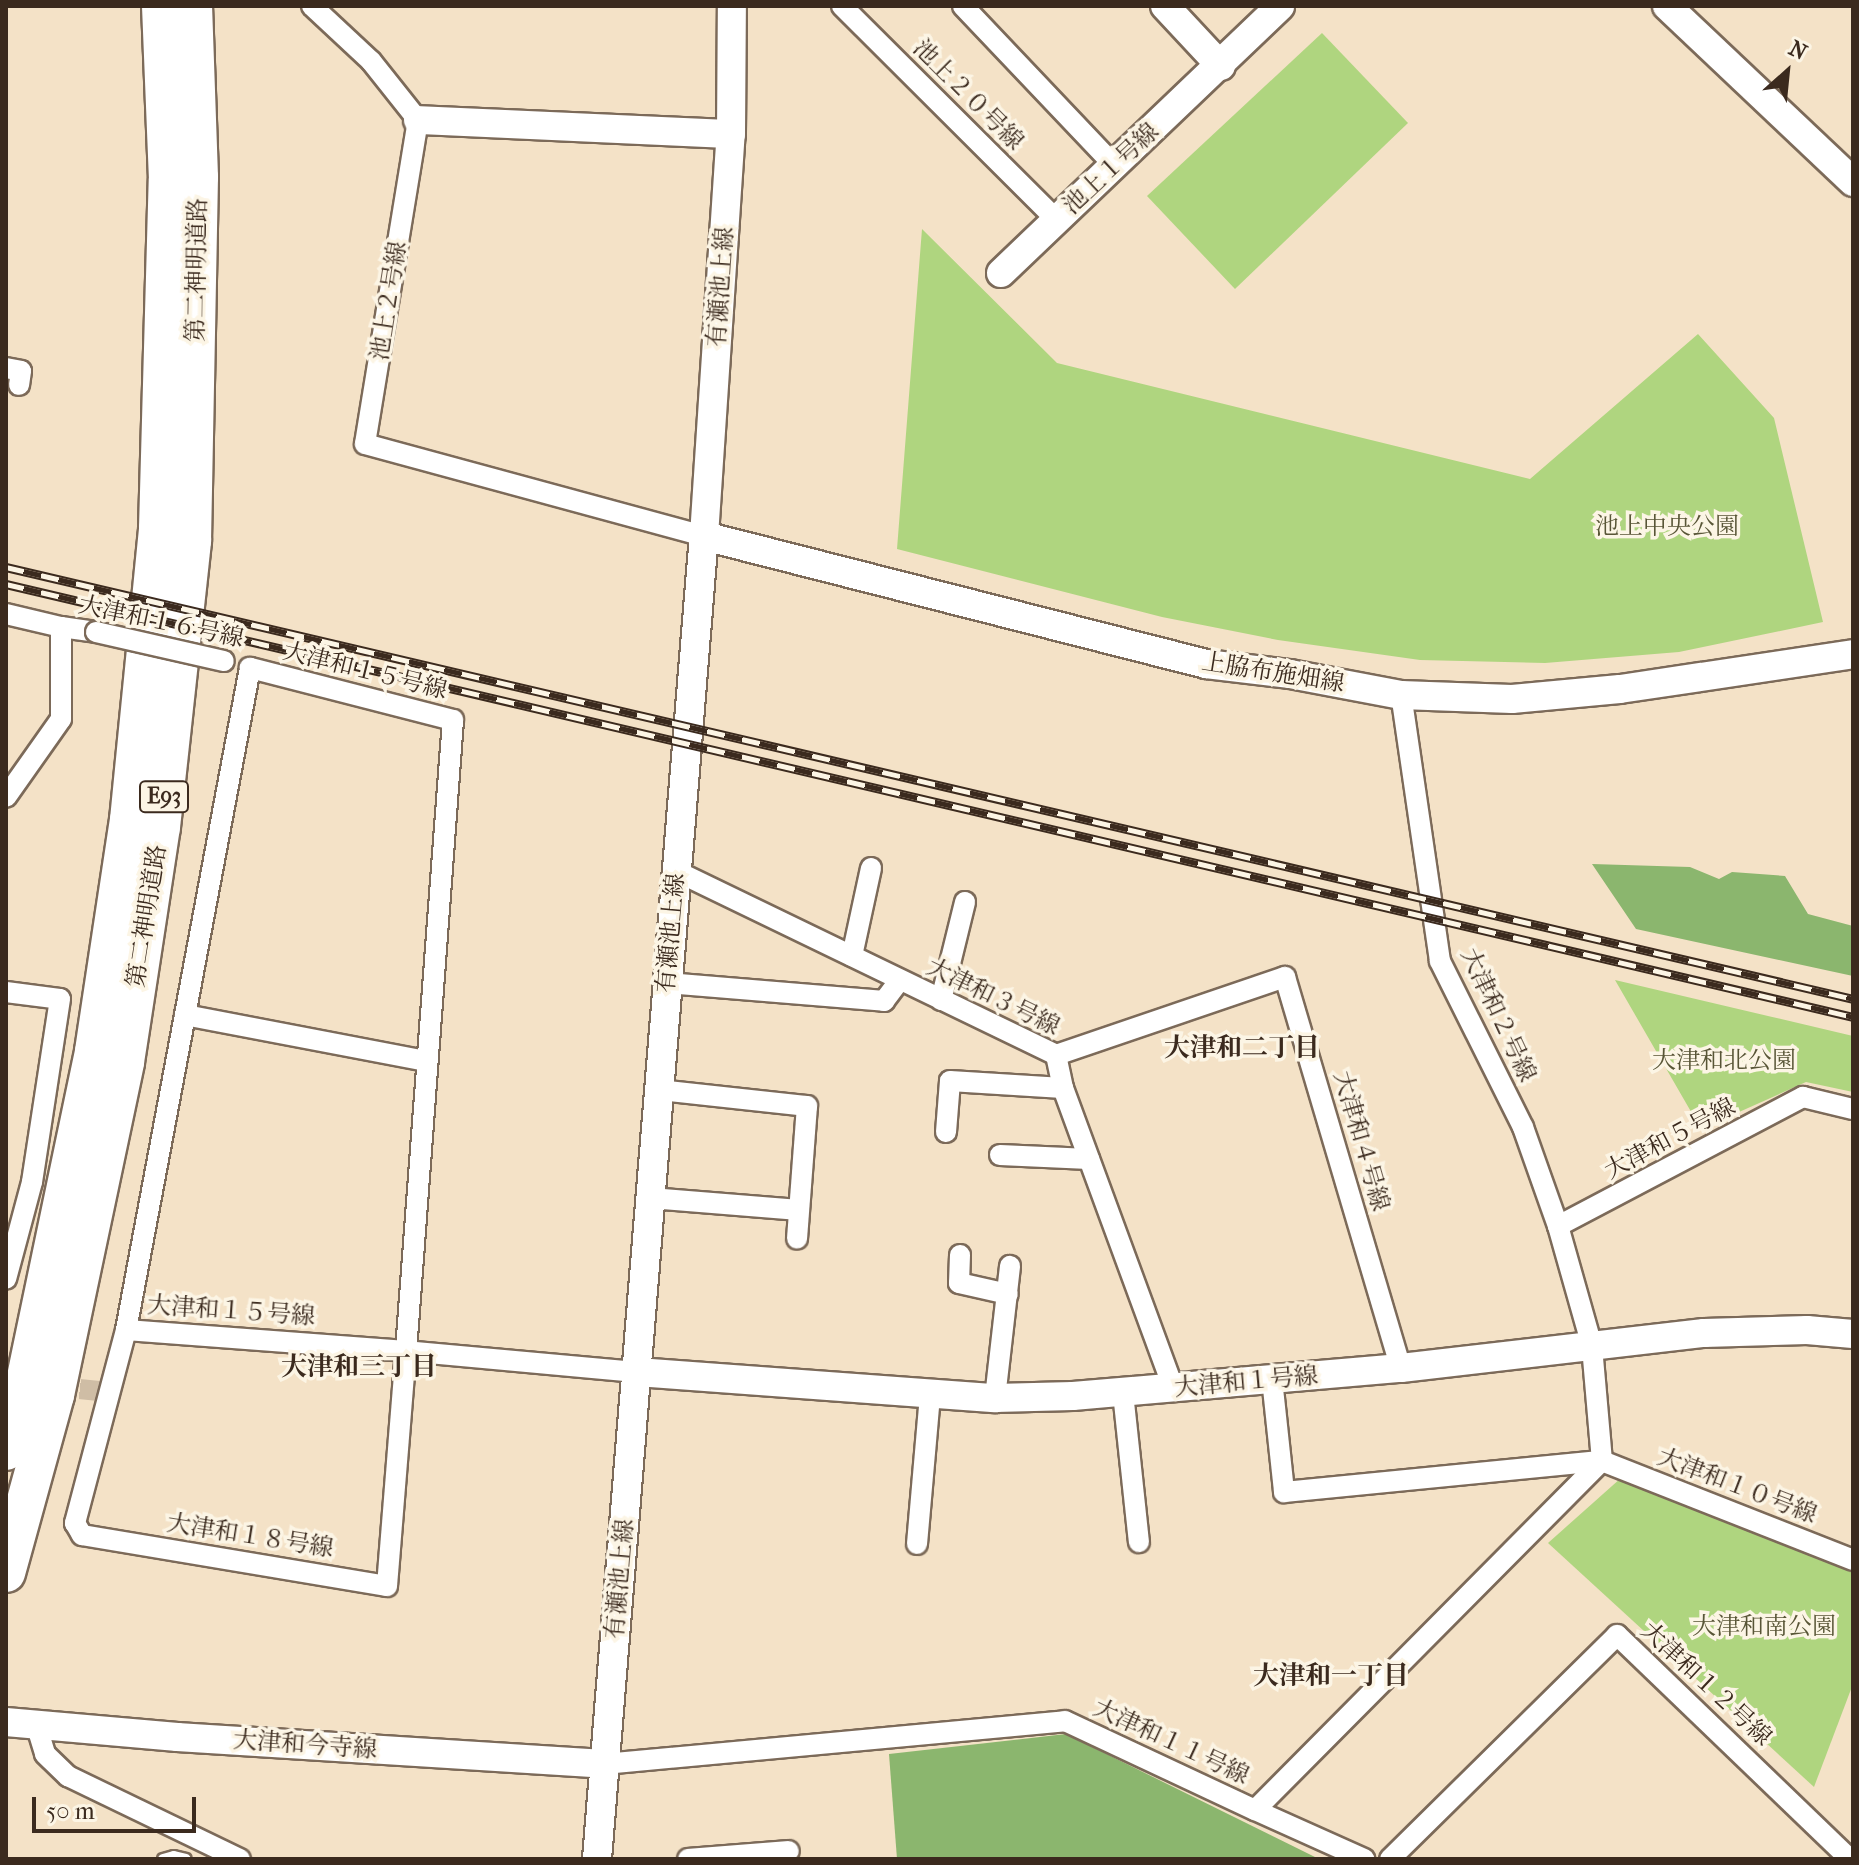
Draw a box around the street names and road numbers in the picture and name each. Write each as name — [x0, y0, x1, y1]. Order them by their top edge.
street label: 池上２０号線 — [907, 34, 1029, 156]
street label: 池上１号線 — [1057, 118, 1165, 220]
street label: 第二神明道路 — [181, 198, 213, 342]
street label: 有瀬池上線 — [702, 226, 740, 348]
street label: 池上２号線 — [365, 239, 413, 363]
street label: 大津和１６号線 — [76, 590, 246, 654]
street label: 大津和１５号線 — [280, 637, 450, 705]
street label: 上脇布施畑線 — [1200, 648, 1346, 698]
road number: E93 — [138, 779, 190, 815]
street label: 第二神明道路 — [122, 843, 172, 989]
street label: 有瀬池上線 — [651, 872, 691, 994]
street label: 大津和２号線 — [1455, 944, 1541, 1086]
street label: 大津和３号線 — [922, 952, 1064, 1042]
street label: 大津和４号線 — [1327, 1068, 1395, 1214]
street label: 大津和５号線 — [1600, 1092, 1740, 1186]
street label: 大津和１５号線 — [146, 1291, 316, 1331]
street label: 大津和１号線 — [1173, 1361, 1319, 1403]
street label: 大津和１０号線 — [1653, 1442, 1821, 1530]
street label: 大津和１８号線 — [165, 1509, 335, 1563]
street label: 有瀬池上線 — [600, 1518, 640, 1640]
street label: 大津和１２号線 — [1635, 1616, 1777, 1752]
street label: 大津和１１号線 — [1089, 1693, 1253, 1791]
street label: 大津和今寺線 — [232, 1726, 378, 1764]

